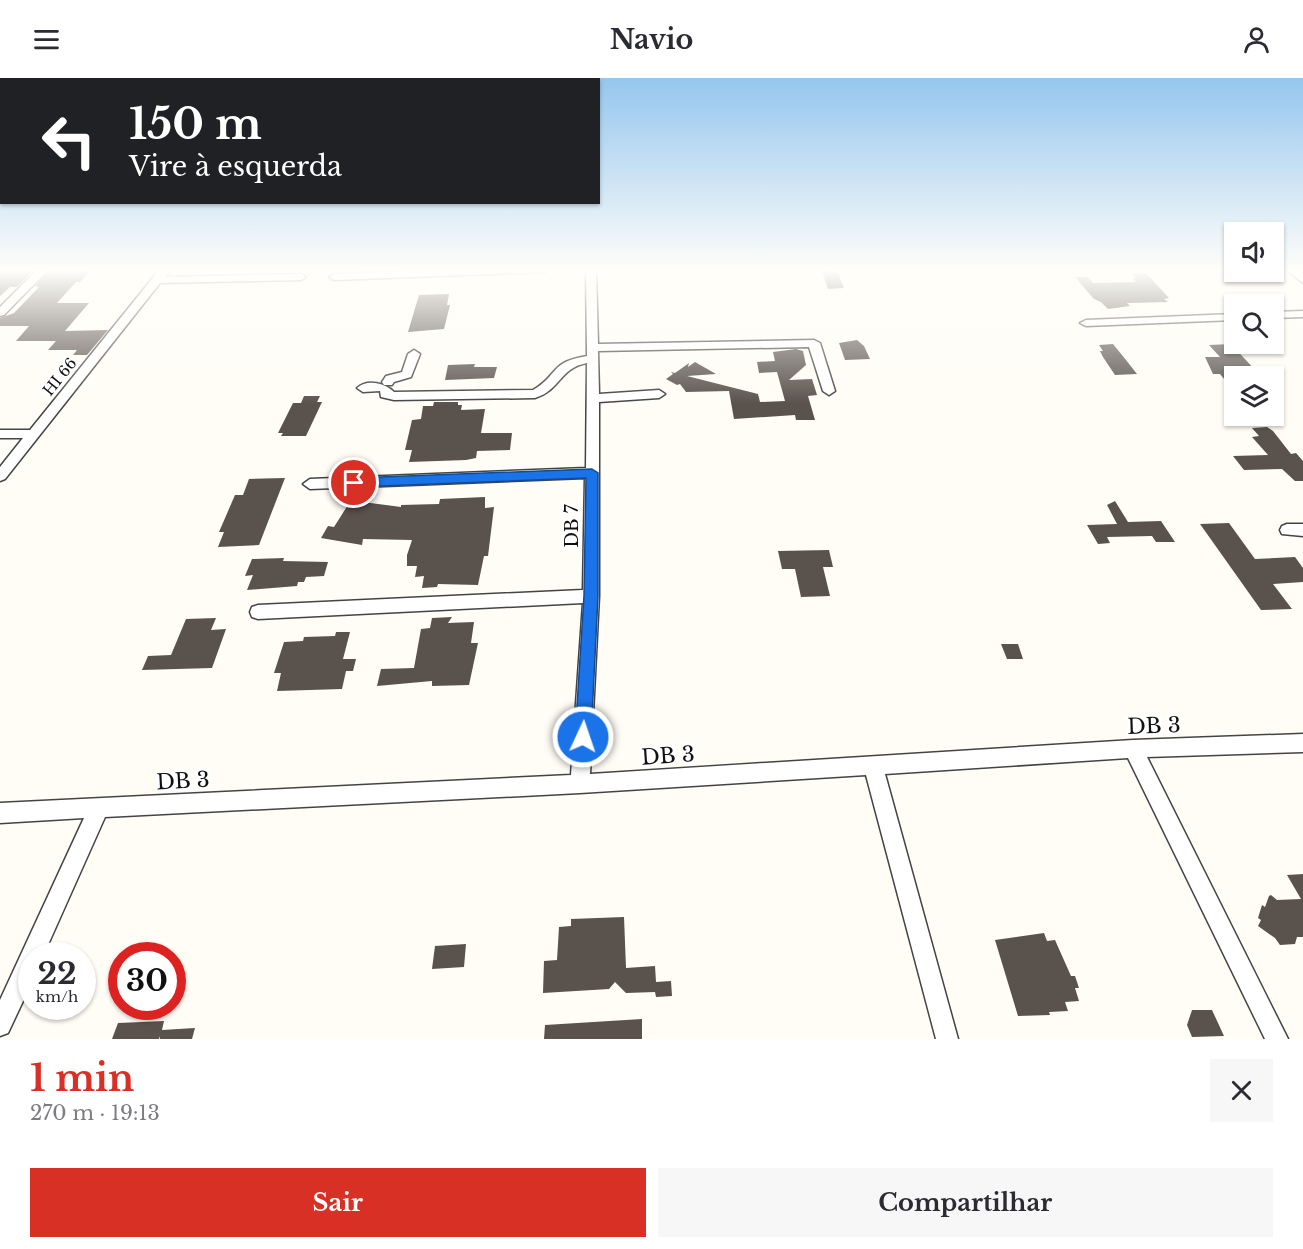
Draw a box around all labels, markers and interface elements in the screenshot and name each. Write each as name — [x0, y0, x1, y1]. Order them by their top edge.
icon: menu — [30, 23, 63, 56]
text: Navio — [610, 23, 693, 56]
icon: person — [1240, 23, 1273, 56]
text: 150 m — [129, 98, 262, 150]
icon: left — [30, 102, 108, 180]
text: Vire à esquerda — [129, 150, 342, 183]
map controls — [1224, 222, 1284, 426]
button: sound — [1224, 222, 1284, 282]
button: search — [1224, 294, 1284, 354]
street label: HI 66 — [38, 354, 81, 400]
button: layers — [1224, 366, 1284, 426]
pin — [328, 457, 379, 508]
icon: arrive — [337, 466, 370, 499]
street label: DB 7 — [561, 503, 583, 548]
position arrow — [551, 705, 615, 769]
street label: DB 3 — [1127, 712, 1181, 740]
street label: DB 3 — [640, 741, 696, 771]
street label: DB 3 — [156, 767, 210, 795]
speed limit sign: 30 — [108, 942, 186, 1020]
text: 22 — [37, 955, 77, 992]
text: km/h — [36, 987, 78, 1006]
text: 1 min — [30, 1056, 134, 1101]
button: close — [1210, 1059, 1273, 1122]
text: 270 m · 19:13 — [30, 1101, 160, 1125]
button: Sair — [30, 1168, 646, 1237]
button: Compartilhar — [658, 1168, 1273, 1237]

